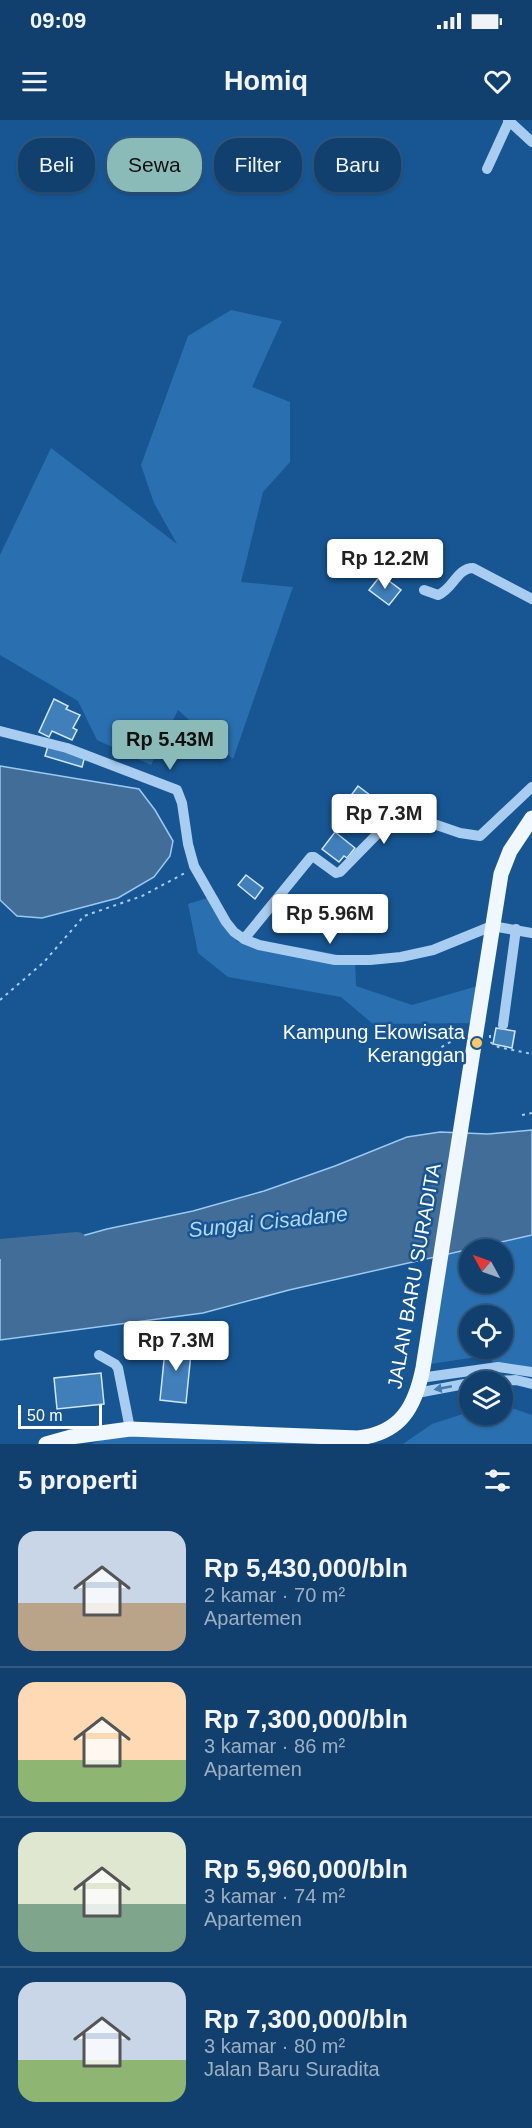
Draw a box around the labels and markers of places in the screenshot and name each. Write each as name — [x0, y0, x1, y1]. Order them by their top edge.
pin: Rp 12.2M — [323, 539, 447, 590]
pin: Rp 5.43M — [108, 720, 232, 771]
pin: Rp 7.3M — [329, 794, 439, 845]
pin: Rp 5.96M — [268, 894, 392, 945]
place label: Kampung Ekowisata Keranggan — [283, 1021, 466, 1066]
marker: Kampung Ekowisata Keranggan — [470, 1036, 484, 1050]
pin: Rp 7.3M — [121, 1321, 231, 1372]

